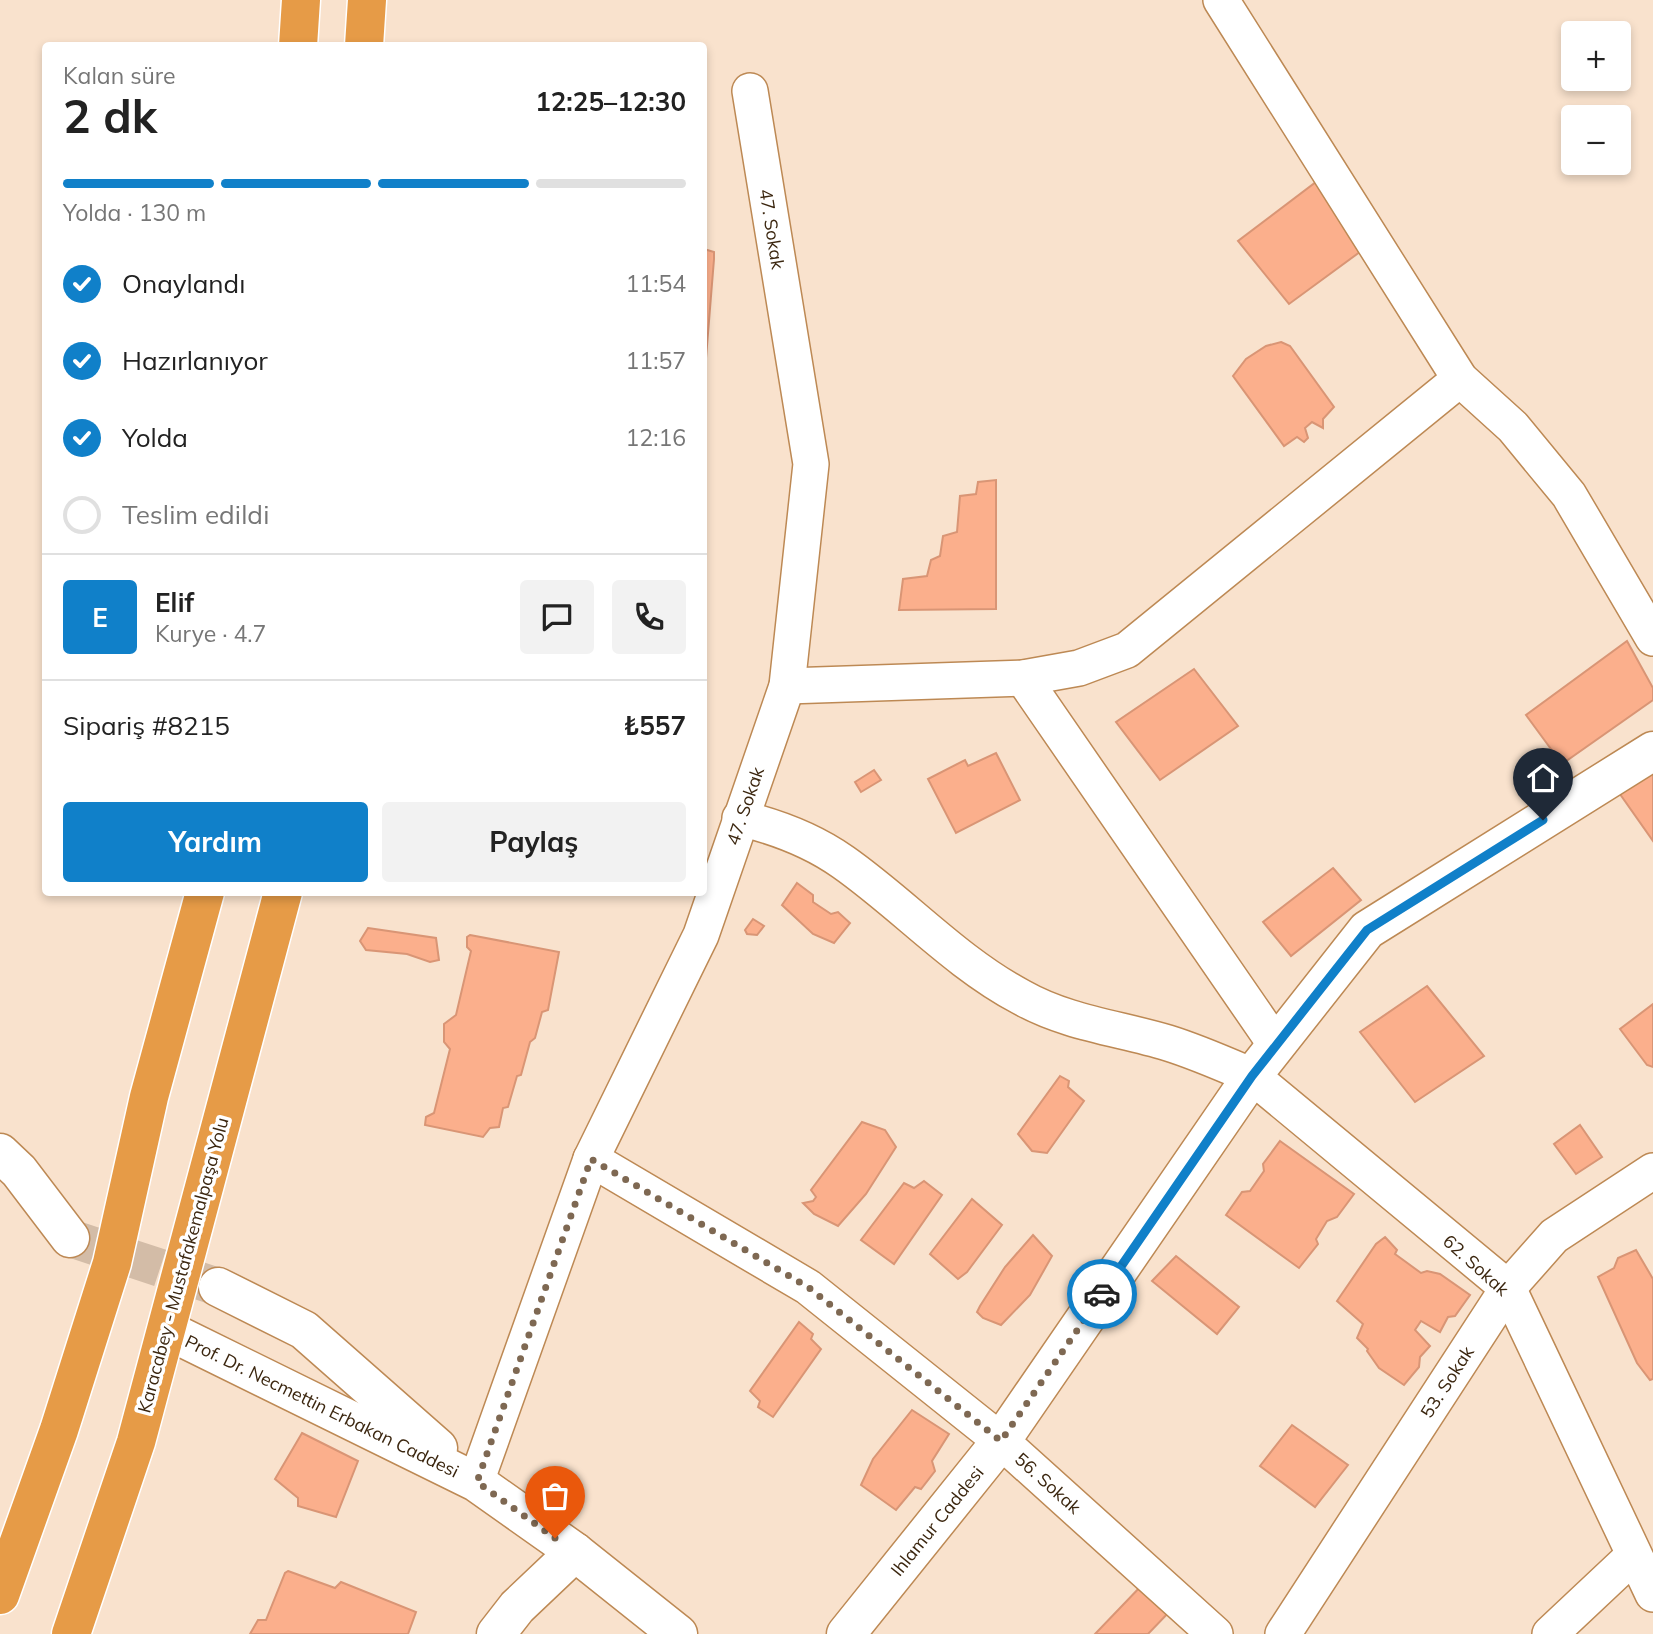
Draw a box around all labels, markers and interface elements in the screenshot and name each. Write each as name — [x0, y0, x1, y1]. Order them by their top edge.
map controls — [1561, 21, 1631, 175]
button: + — [1561, 21, 1631, 91]
text: Kalan süre — [63, 61, 176, 90]
text: 12:25–12:30 — [535, 85, 686, 118]
text: 2 dk — [63, 87, 157, 145]
button: − — [1561, 105, 1631, 175]
street label: 47. Sokak — [754, 187, 790, 272]
text: Yolda · 130 m — [63, 198, 206, 227]
icon: check — [63, 265, 101, 303]
text: Onaylandı — [122, 267, 245, 300]
text: 11:54 — [626, 269, 686, 298]
icon: check — [63, 342, 101, 380]
text: Hazırlanıyor — [122, 344, 268, 377]
text: 11:57 — [626, 346, 686, 375]
icon: check — [63, 419, 101, 457]
text: Yolda — [122, 421, 188, 454]
text: 12:16 — [626, 423, 686, 452]
text: Teslim edildi — [122, 498, 269, 531]
button: chat — [520, 580, 594, 654]
button: phone — [612, 580, 686, 654]
text: Elif — [155, 586, 194, 619]
text: E — [92, 601, 108, 634]
text: Kurye · 4.7 — [155, 619, 266, 648]
text: Sipariş #8215 — [63, 709, 230, 742]
text: ₺557 — [624, 709, 686, 742]
pin — [1513, 748, 1573, 820]
icon: home — [1524, 759, 1562, 797]
street label: 47. Sokak — [721, 763, 769, 848]
button: Yardım — [63, 802, 368, 882]
button: Paylaş — [382, 802, 686, 882]
street label: Karacabey - Mustafakemalpaşa Yolu — [132, 1115, 234, 1415]
street label: 62. Sokak — [1438, 1229, 1514, 1301]
courier — [1067, 1259, 1137, 1329]
icon: car — [1083, 1275, 1121, 1313]
street label: Prof. Dr. Necmettin Erbakan Caddesi — [181, 1329, 463, 1483]
street label: 53. Sokak — [1415, 1341, 1479, 1422]
street label: 56. Sokak — [1010, 1447, 1086, 1519]
street label: Ihlamur Caddesi — [886, 1461, 988, 1581]
pin — [525, 1466, 585, 1538]
icon: bag — [536, 1477, 574, 1515]

